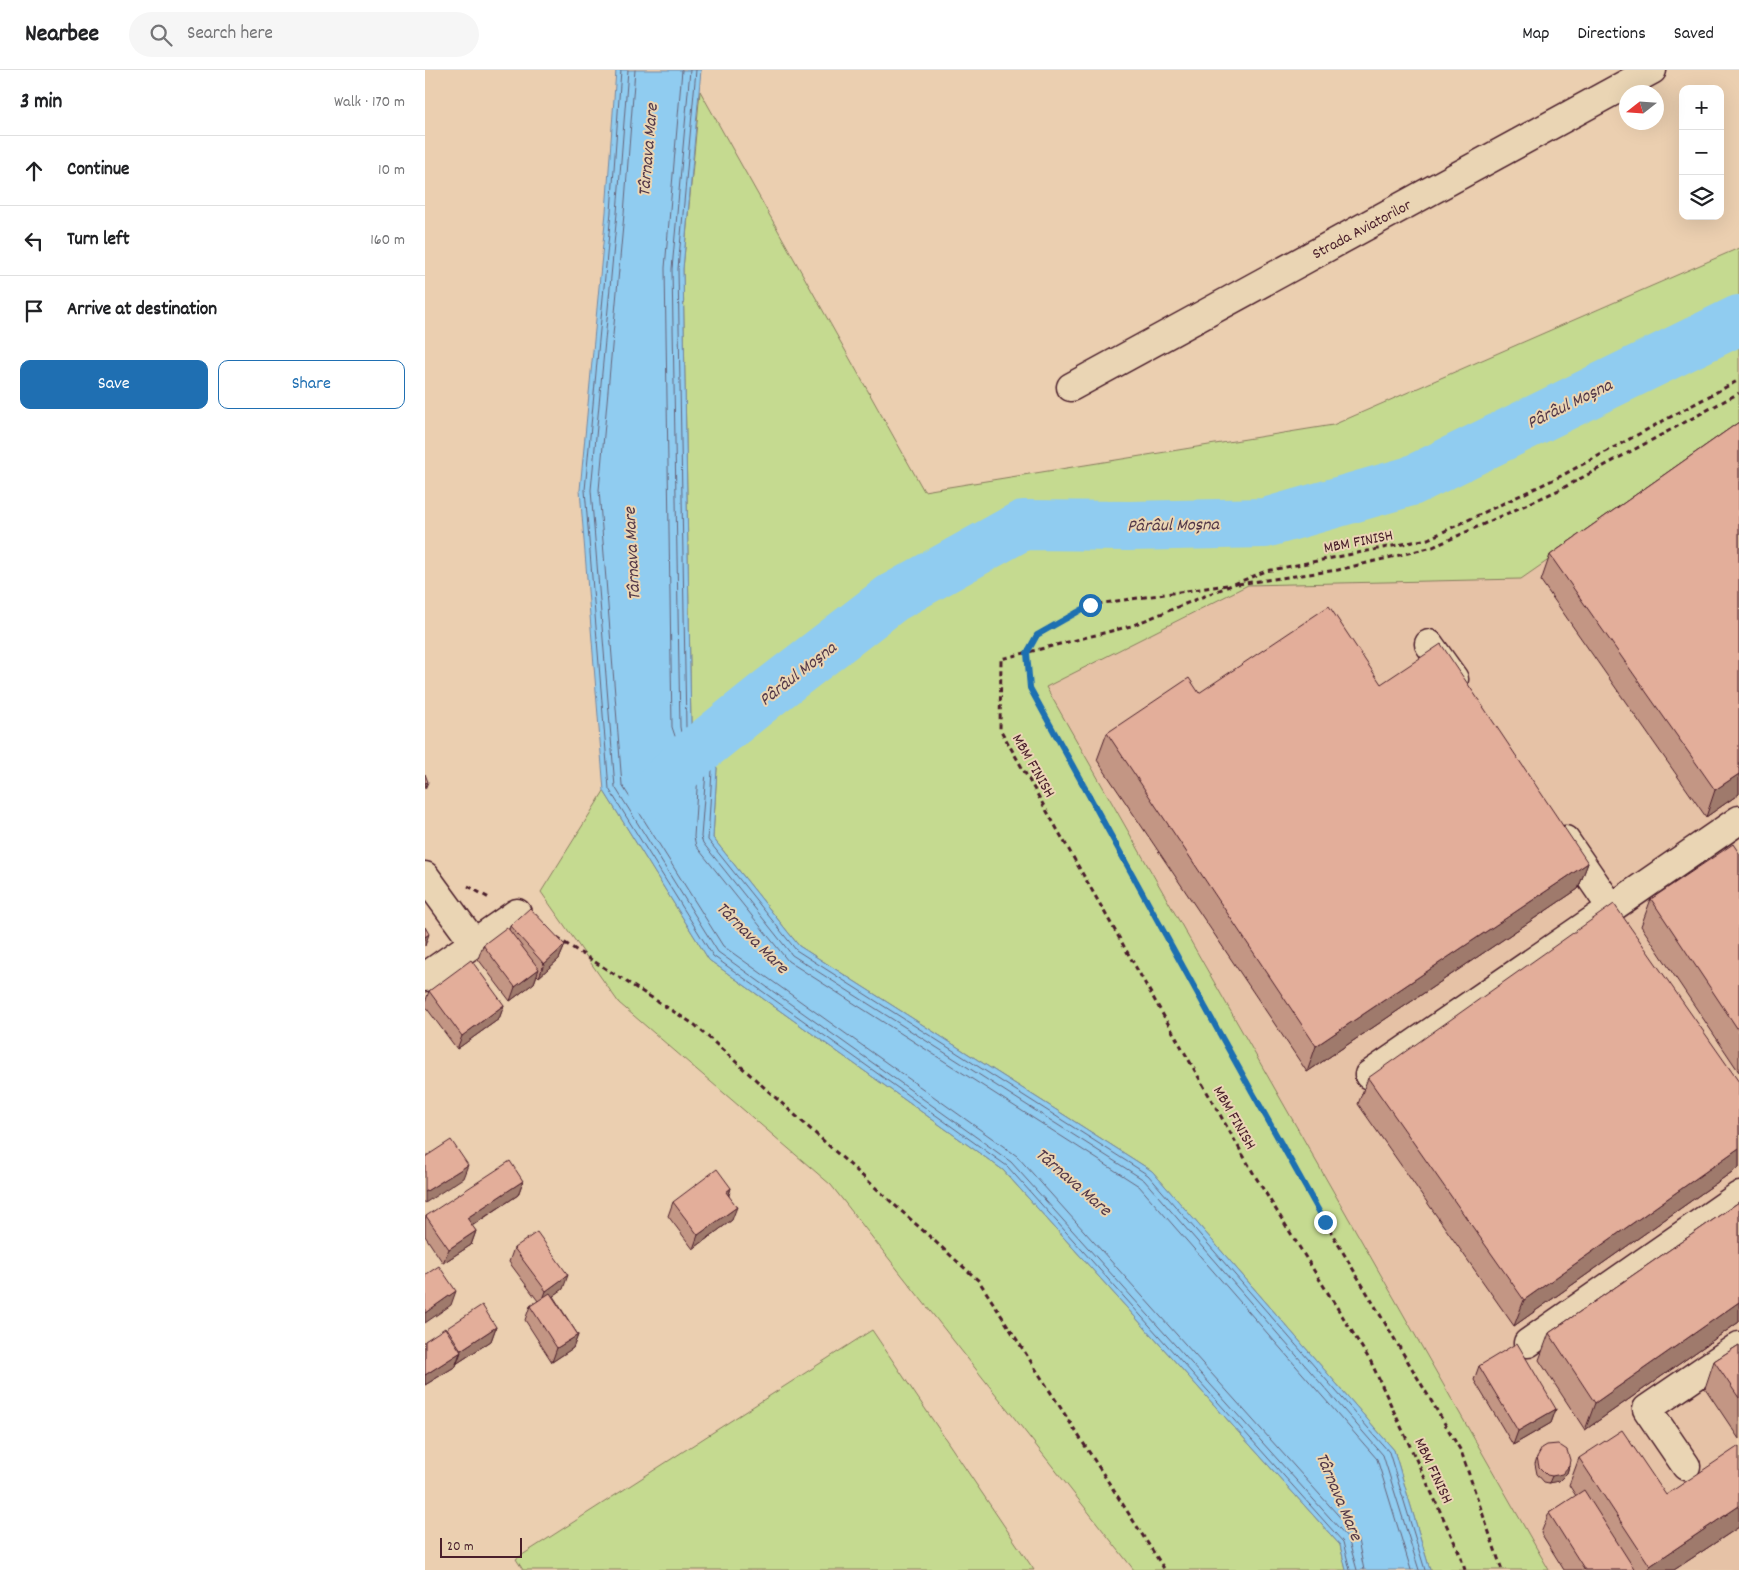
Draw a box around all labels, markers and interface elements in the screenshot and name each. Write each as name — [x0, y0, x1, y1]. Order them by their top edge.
search box — [129, 12, 479, 57]
text: Nearbee — [25, 18, 99, 52]
icon: search — [147, 21, 175, 49]
text: Search here — [187, 21, 273, 48]
text: Map — [1522, 22, 1549, 47]
text: Directions — [1577, 22, 1646, 47]
text: Saved — [1674, 22, 1714, 47]
north arrow — [1619, 85, 1664, 130]
map controls — [1679, 85, 1724, 220]
button: + — [1679, 85, 1724, 130]
text: 3 min — [20, 88, 62, 118]
text: Walk · 170 m — [334, 91, 405, 114]
water label: Târnava Mare — [633, 102, 666, 198]
button: − — [1679, 130, 1724, 175]
icon: ahead — [20, 157, 48, 185]
text: Continue — [67, 157, 129, 184]
text: 10 m — [378, 159, 405, 182]
button: layers — [1679, 175, 1724, 220]
street label: Strada Aviatorilor — [1308, 194, 1416, 266]
icon: left — [20, 227, 48, 255]
text: Turn left — [67, 227, 130, 254]
text: 160 m — [370, 229, 405, 252]
icon: arrive — [20, 297, 48, 325]
text: Arrive at destination — [67, 297, 217, 324]
button: Save — [20, 360, 208, 409]
button: Share — [218, 360, 405, 409]
water label: Pârâul Moșna — [1523, 373, 1618, 437]
water label: Târnava Mare — [619, 506, 648, 601]
water label: Pârâul Moșna — [1127, 513, 1221, 540]
street label: MBM FINISH — [1322, 524, 1395, 560]
route start — [1079, 594, 1102, 617]
water label: Pârâul Moșna — [755, 636, 844, 713]
street label: MBM FINISH — [1005, 730, 1060, 802]
water label: Târnava Mare — [709, 897, 794, 981]
street label: MBM FINISH — [1206, 1082, 1261, 1154]
water label: Târnava Mare — [1029, 1143, 1117, 1224]
route end — [1314, 1211, 1337, 1234]
street label: MBM FINISH — [1407, 1434, 1458, 1508]
water label: Târnava Mare — [1308, 1449, 1368, 1546]
scale bar — [440, 1535, 523, 1558]
text: 20 m — [447, 1537, 474, 1557]

